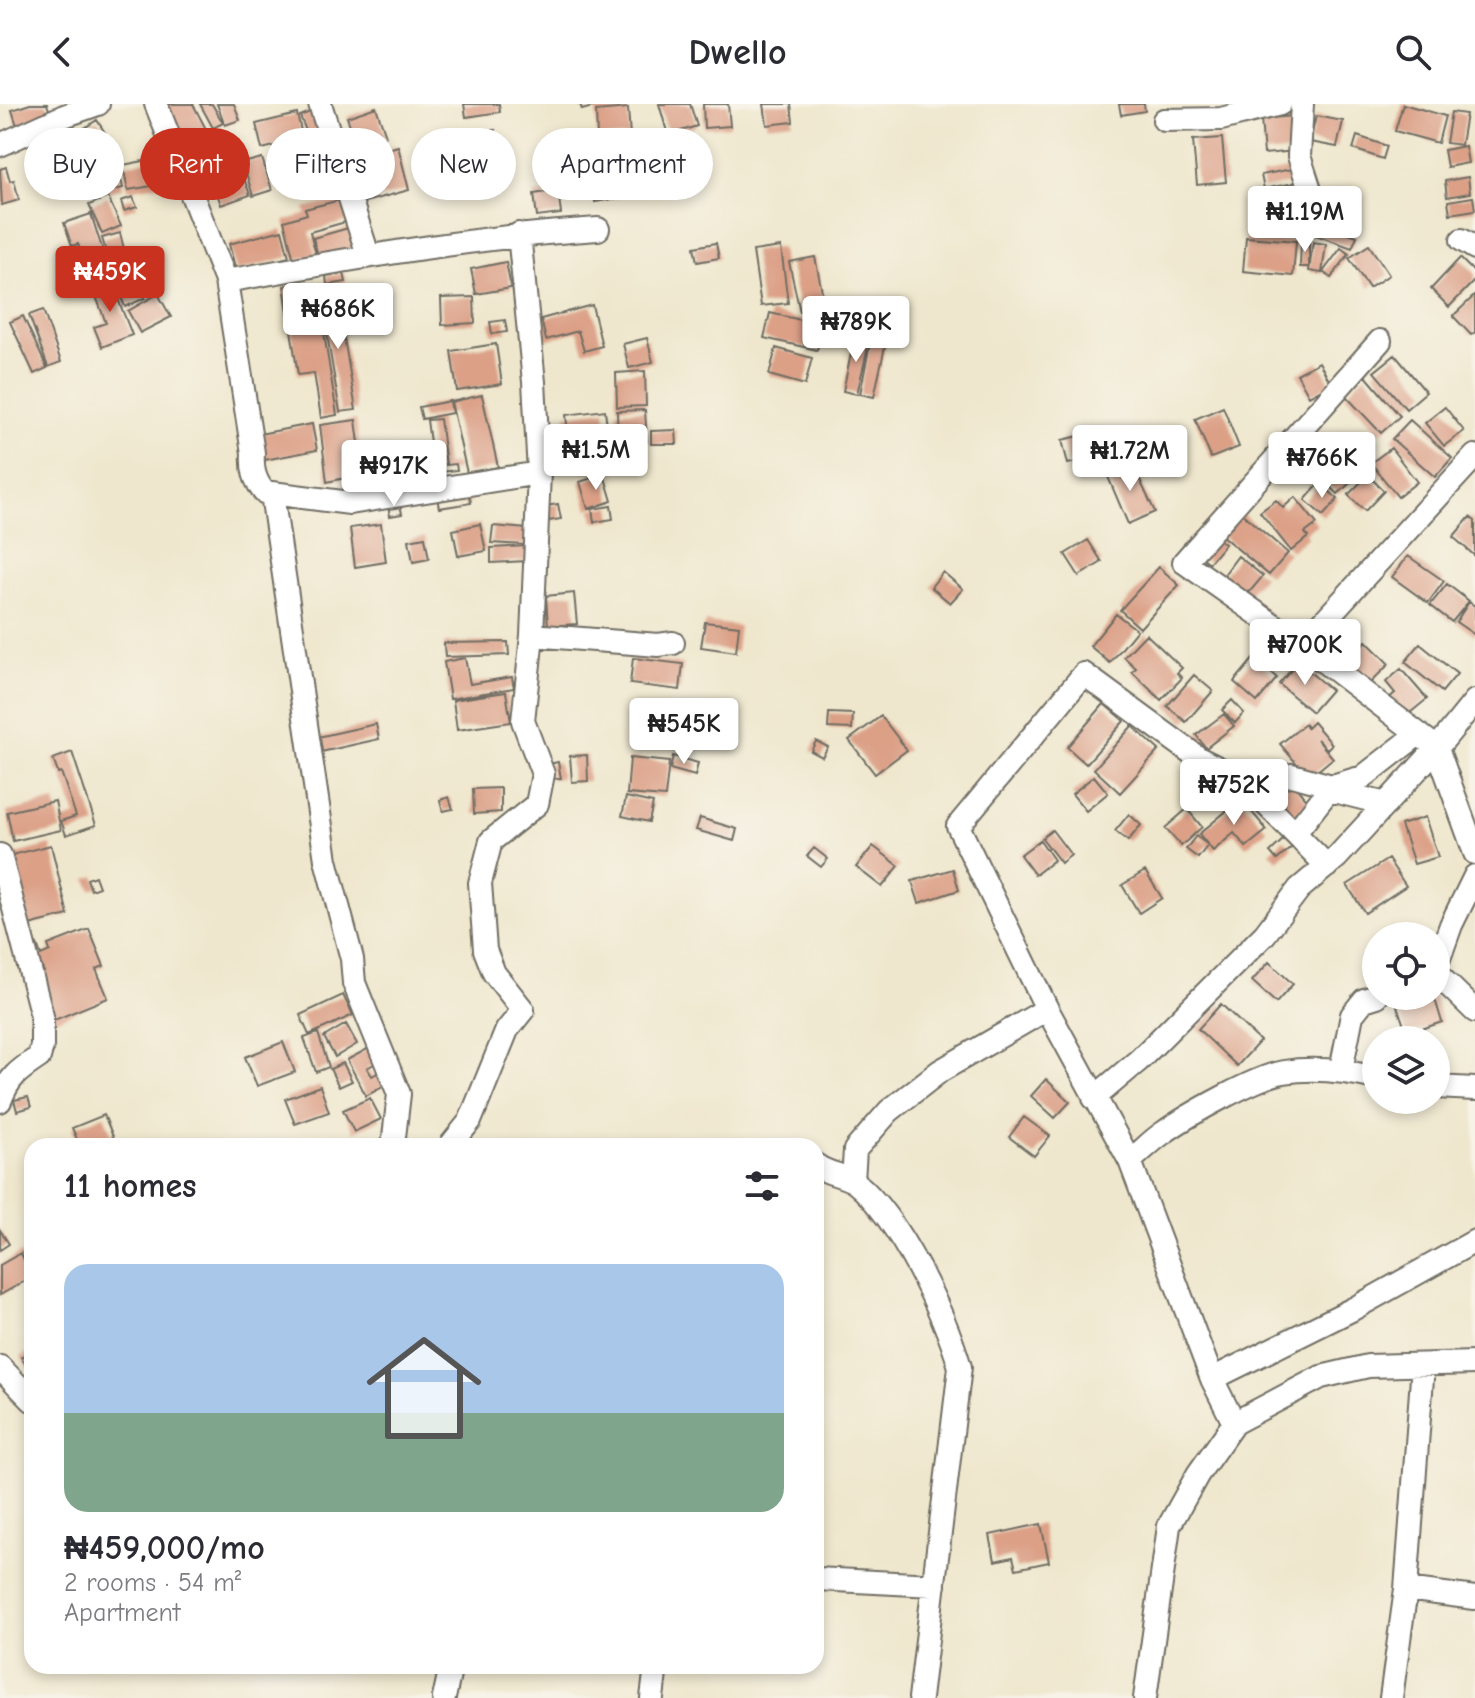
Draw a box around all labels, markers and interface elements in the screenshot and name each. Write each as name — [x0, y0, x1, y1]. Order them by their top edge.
icon: back — [40, 30, 84, 74]
icon: search — [1391, 30, 1435, 74]
text: Dwello — [688, 32, 787, 73]
chip: Buy — [24, 128, 124, 200]
chip: Rent — [140, 128, 250, 200]
chip: Filters — [266, 128, 395, 200]
chip: New — [411, 128, 516, 200]
chip: Apartment — [532, 128, 713, 200]
pin: ₦1.19M — [1240, 186, 1370, 254]
text: ₦1.19M — [1266, 197, 1344, 227]
pin: ₦459K — [54, 246, 166, 314]
text: ₦459K — [73, 257, 147, 287]
pin: ₦686K — [282, 283, 394, 351]
text: ₦686K — [301, 294, 375, 324]
pin: ₦789K — [800, 296, 912, 364]
text: ₦789K — [820, 307, 892, 337]
pin: ₦1.5M — [540, 424, 652, 492]
pin: ₦1.72M — [1065, 425, 1195, 493]
pin: ₦766K — [1266, 432, 1378, 500]
text: ₦1.5M — [562, 435, 630, 465]
text: ₦1.72M — [1090, 436, 1170, 466]
pin: ₦917K — [338, 440, 450, 508]
text: ₦766K — [1286, 443, 1358, 473]
text: ₦917K — [360, 451, 428, 481]
pin: ₦700K — [1249, 619, 1361, 687]
text: ₦700K — [1268, 630, 1342, 660]
pin: ₦545K — [628, 698, 740, 766]
text: ₦545K — [647, 709, 721, 739]
pin: ₦752K — [1178, 759, 1290, 827]
text: ₦752K — [1198, 770, 1270, 800]
map controls — [1362, 922, 1450, 1114]
button: locate — [1362, 922, 1450, 1010]
button: layers — [1362, 1026, 1450, 1114]
icon: filters — [740, 1164, 784, 1208]
text: 11 homes — [64, 1166, 197, 1206]
icon: home — [352, 1316, 496, 1460]
text: ₦459,000/mo — [64, 1528, 265, 1568]
text: 2 rooms · 54 m² — [64, 1568, 241, 1598]
text: Apartment — [64, 1598, 180, 1628]

